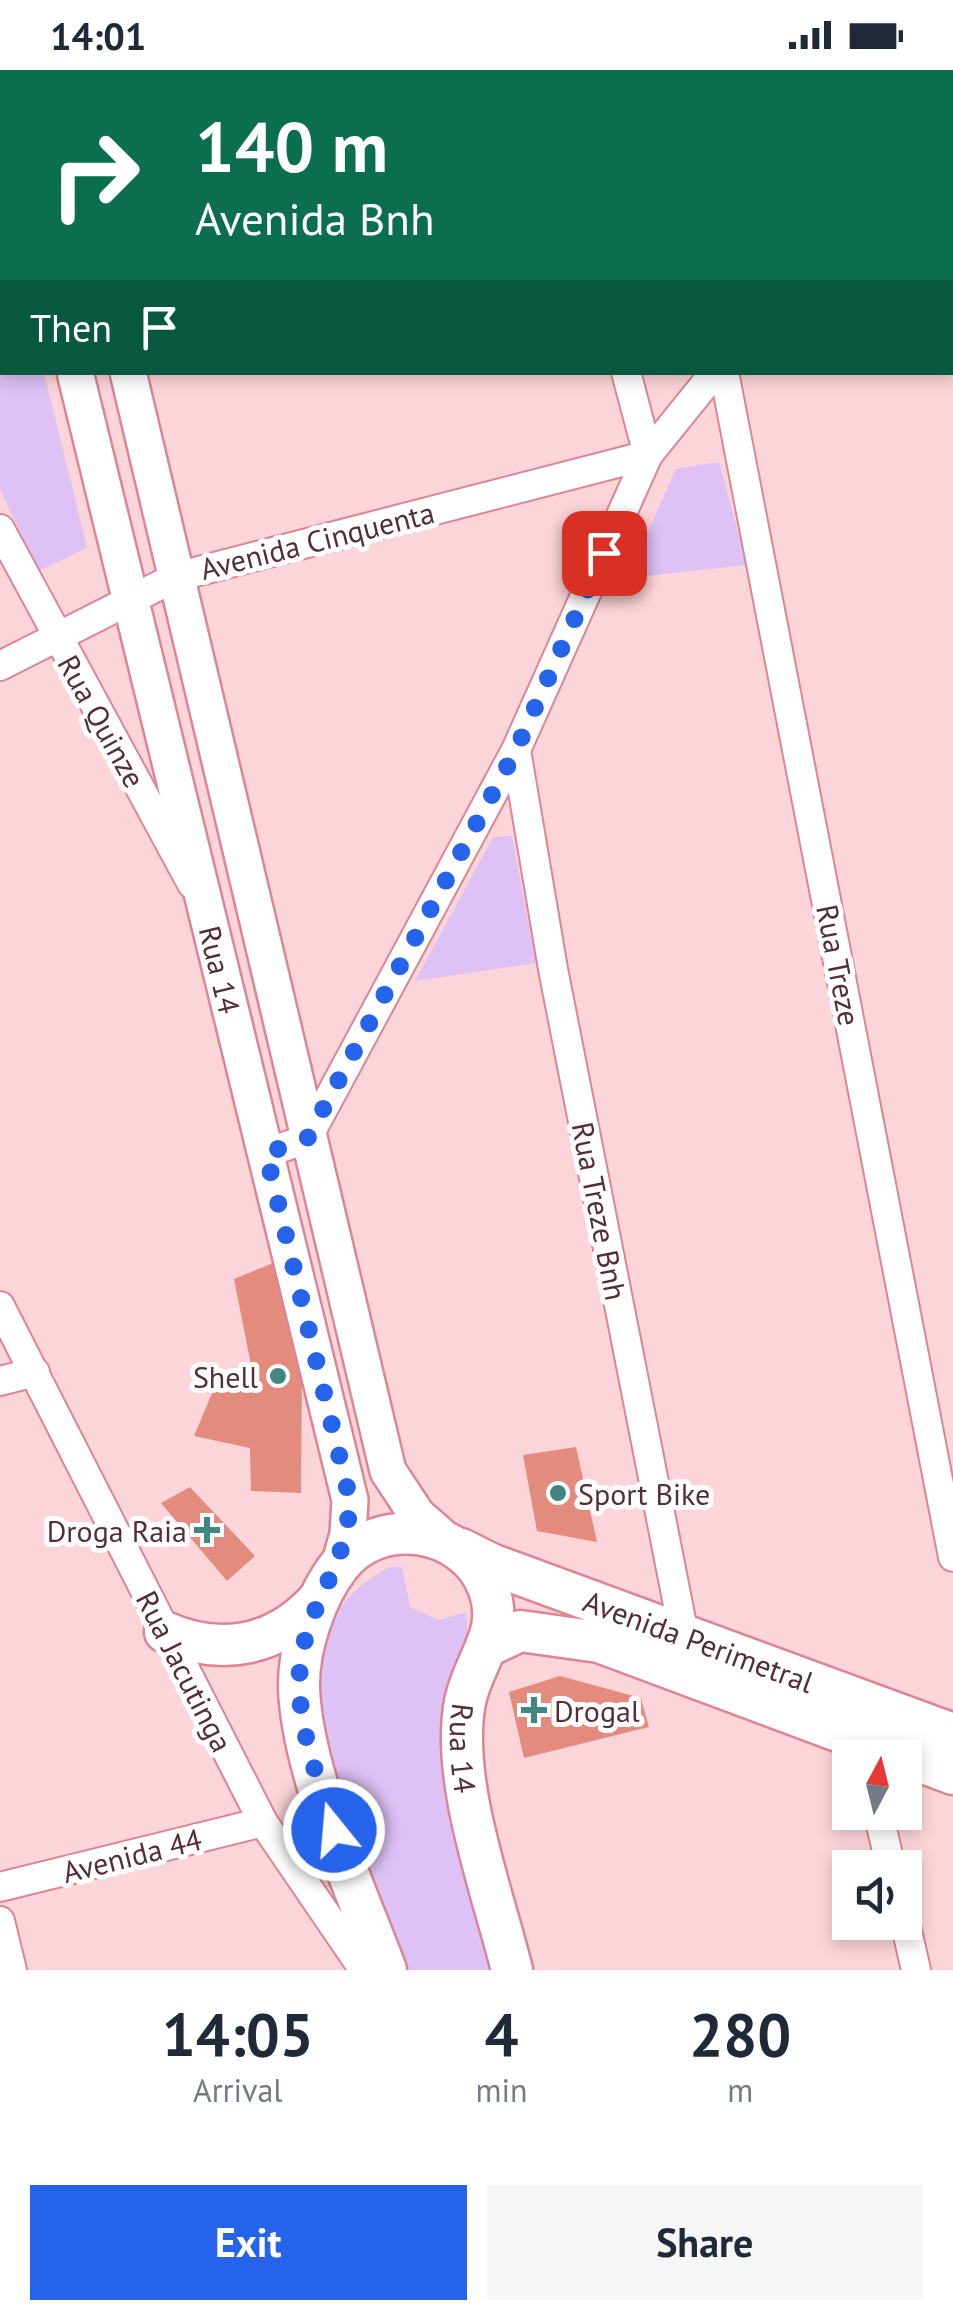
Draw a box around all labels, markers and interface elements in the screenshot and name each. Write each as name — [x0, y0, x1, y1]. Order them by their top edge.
text: 14:01 — [50, 11, 146, 60]
text: 140 m — [195, 101, 388, 191]
icon: right — [30, 110, 160, 240]
text: Avenida Bnh — [195, 189, 435, 247]
icon: arrive — [132, 300, 187, 355]
text: Then — [30, 303, 112, 352]
street label: Avenida Cinquenta — [196, 492, 438, 588]
pin — [562, 511, 647, 596]
icon: arrive — [577, 526, 632, 581]
street label: Rua Quinze — [50, 648, 154, 794]
street label: Rua Treze — [808, 901, 870, 1029]
street label: Rua 14 — [191, 921, 250, 1018]
street label: Rua Treze Bnh — [564, 1119, 636, 1303]
place label: Shell — [193, 1357, 258, 1396]
marker: Shell — [267, 1365, 289, 1387]
place label: Sport Bike — [578, 1474, 710, 1513]
marker: Sport Bike — [547, 1482, 569, 1504]
place label: Droga Raia — [47, 1511, 187, 1550]
marker: Droga Raia — [196, 1519, 218, 1541]
street label: Avenida Perimetral — [578, 1580, 819, 1701]
street label: Rua Jacutinga — [128, 1584, 242, 1758]
place label: Drogal — [554, 1691, 640, 1730]
marker: Drogal — [523, 1699, 545, 1721]
street label: Rua 14 — [442, 1701, 486, 1795]
north arrow — [832, 1740, 922, 1830]
map controls — [832, 1740, 922, 1940]
position arrow — [282, 1778, 386, 1882]
street label: Avenida 44 — [58, 1819, 206, 1891]
button: sound — [832, 1850, 922, 1940]
text: 14:05 — [162, 1995, 314, 2073]
text: 4 — [485, 1995, 519, 2073]
text: 280 — [689, 1995, 791, 2073]
text: Arrival — [193, 2069, 283, 2111]
text: min — [476, 2069, 528, 2111]
text: m — [727, 2069, 753, 2111]
button: Exit — [30, 2185, 467, 2300]
button: Share — [487, 2185, 923, 2300]

